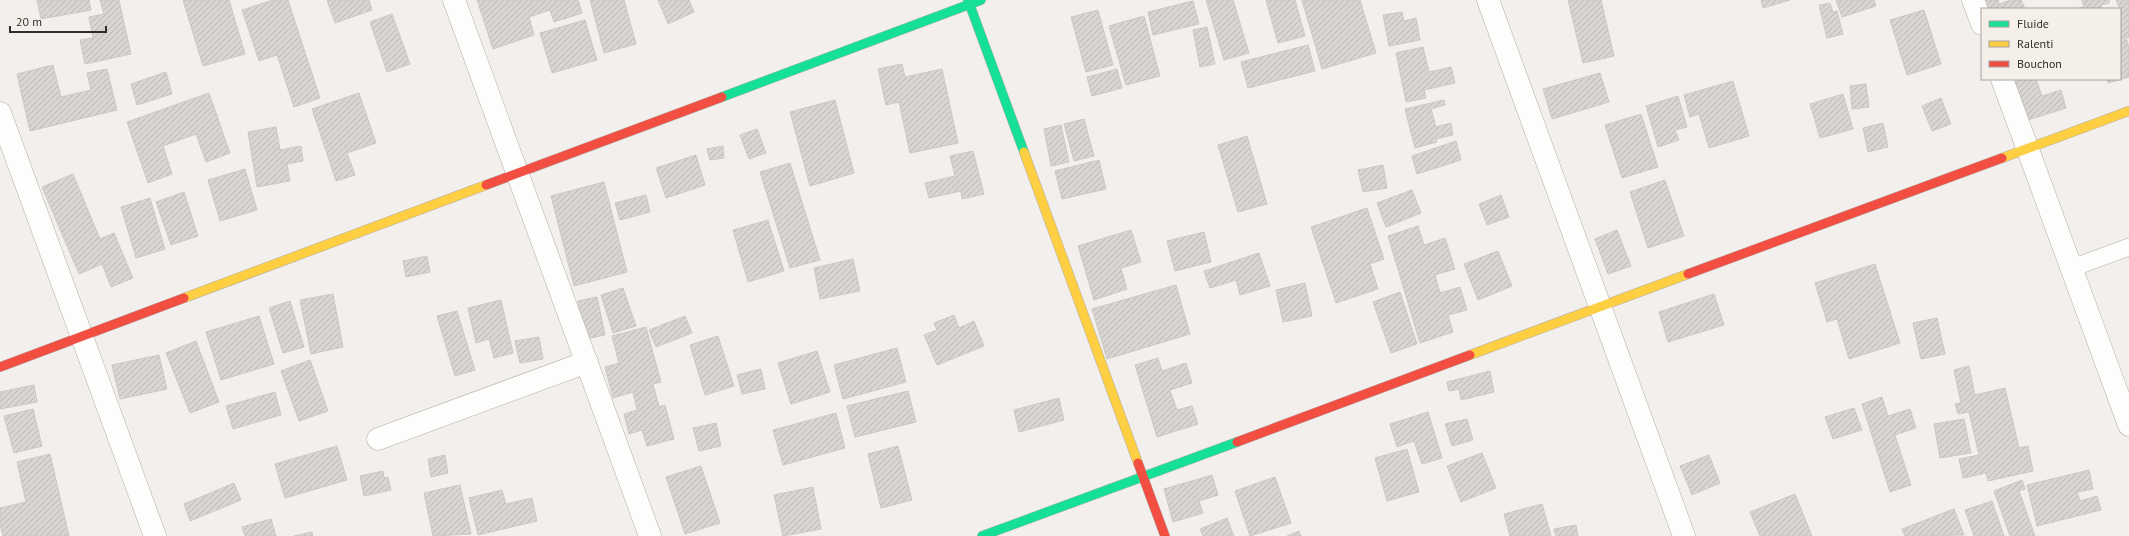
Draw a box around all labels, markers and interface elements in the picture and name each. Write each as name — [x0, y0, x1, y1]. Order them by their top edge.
scale bar — [10, 8, 106, 34]
legend — [1981, 8, 2121, 80]
text: 20 m — [16, 14, 42, 29]
text: Fluide — [2017, 16, 2049, 31]
text: Ralenti — [2017, 36, 2053, 51]
text: Bouchon — [2017, 56, 2062, 71]

